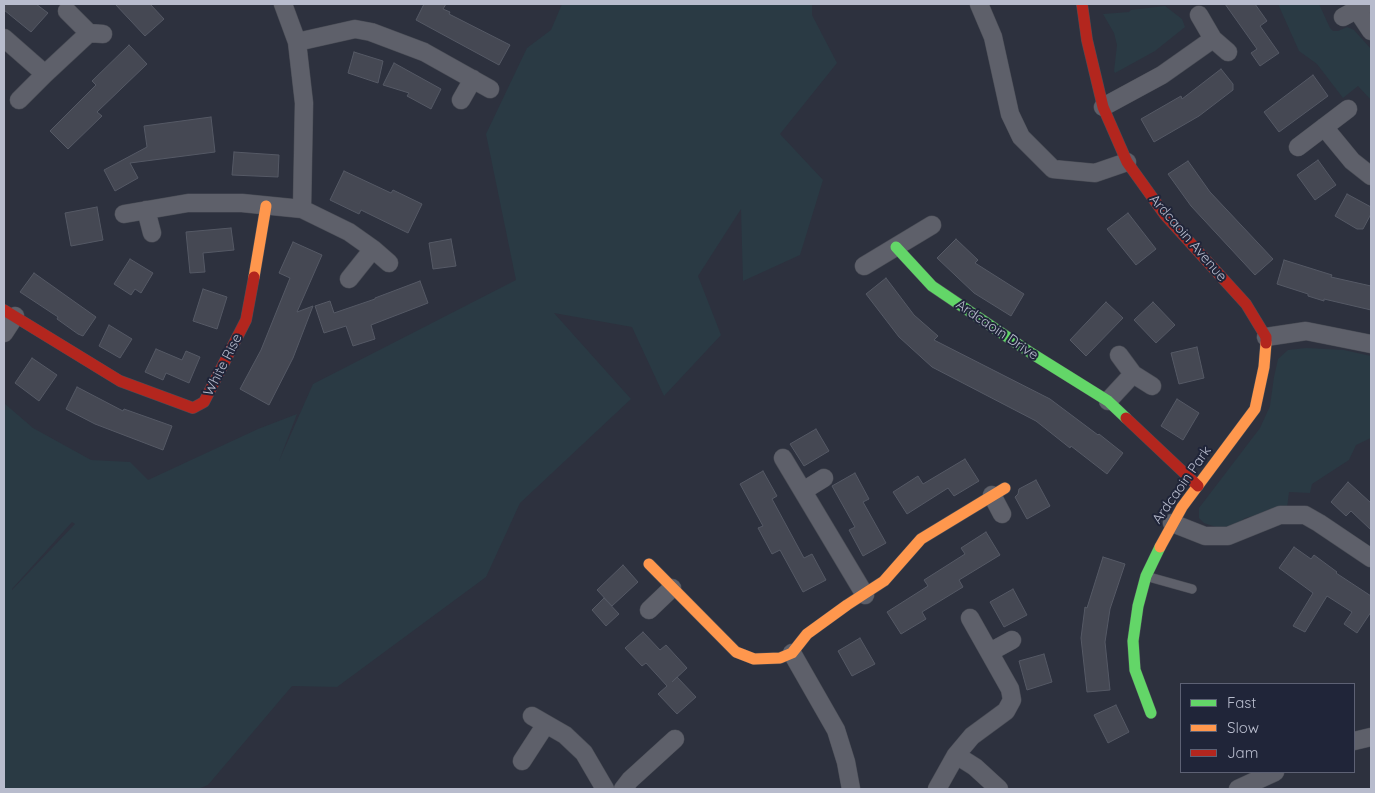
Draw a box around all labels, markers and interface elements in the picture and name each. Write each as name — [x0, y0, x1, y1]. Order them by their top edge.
street label: Ardcaoin Avenue — [1146, 191, 1230, 285]
street label: Ardcaoin Drive — [953, 296, 1041, 364]
street label: White Rise — [200, 331, 246, 399]
street label: Ardcaoin Park — [1149, 443, 1215, 527]
legend — [1180, 683, 1355, 773]
text: Fast — [1227, 693, 1256, 712]
text: Slow — [1227, 718, 1259, 737]
text: Jam — [1227, 743, 1258, 762]

